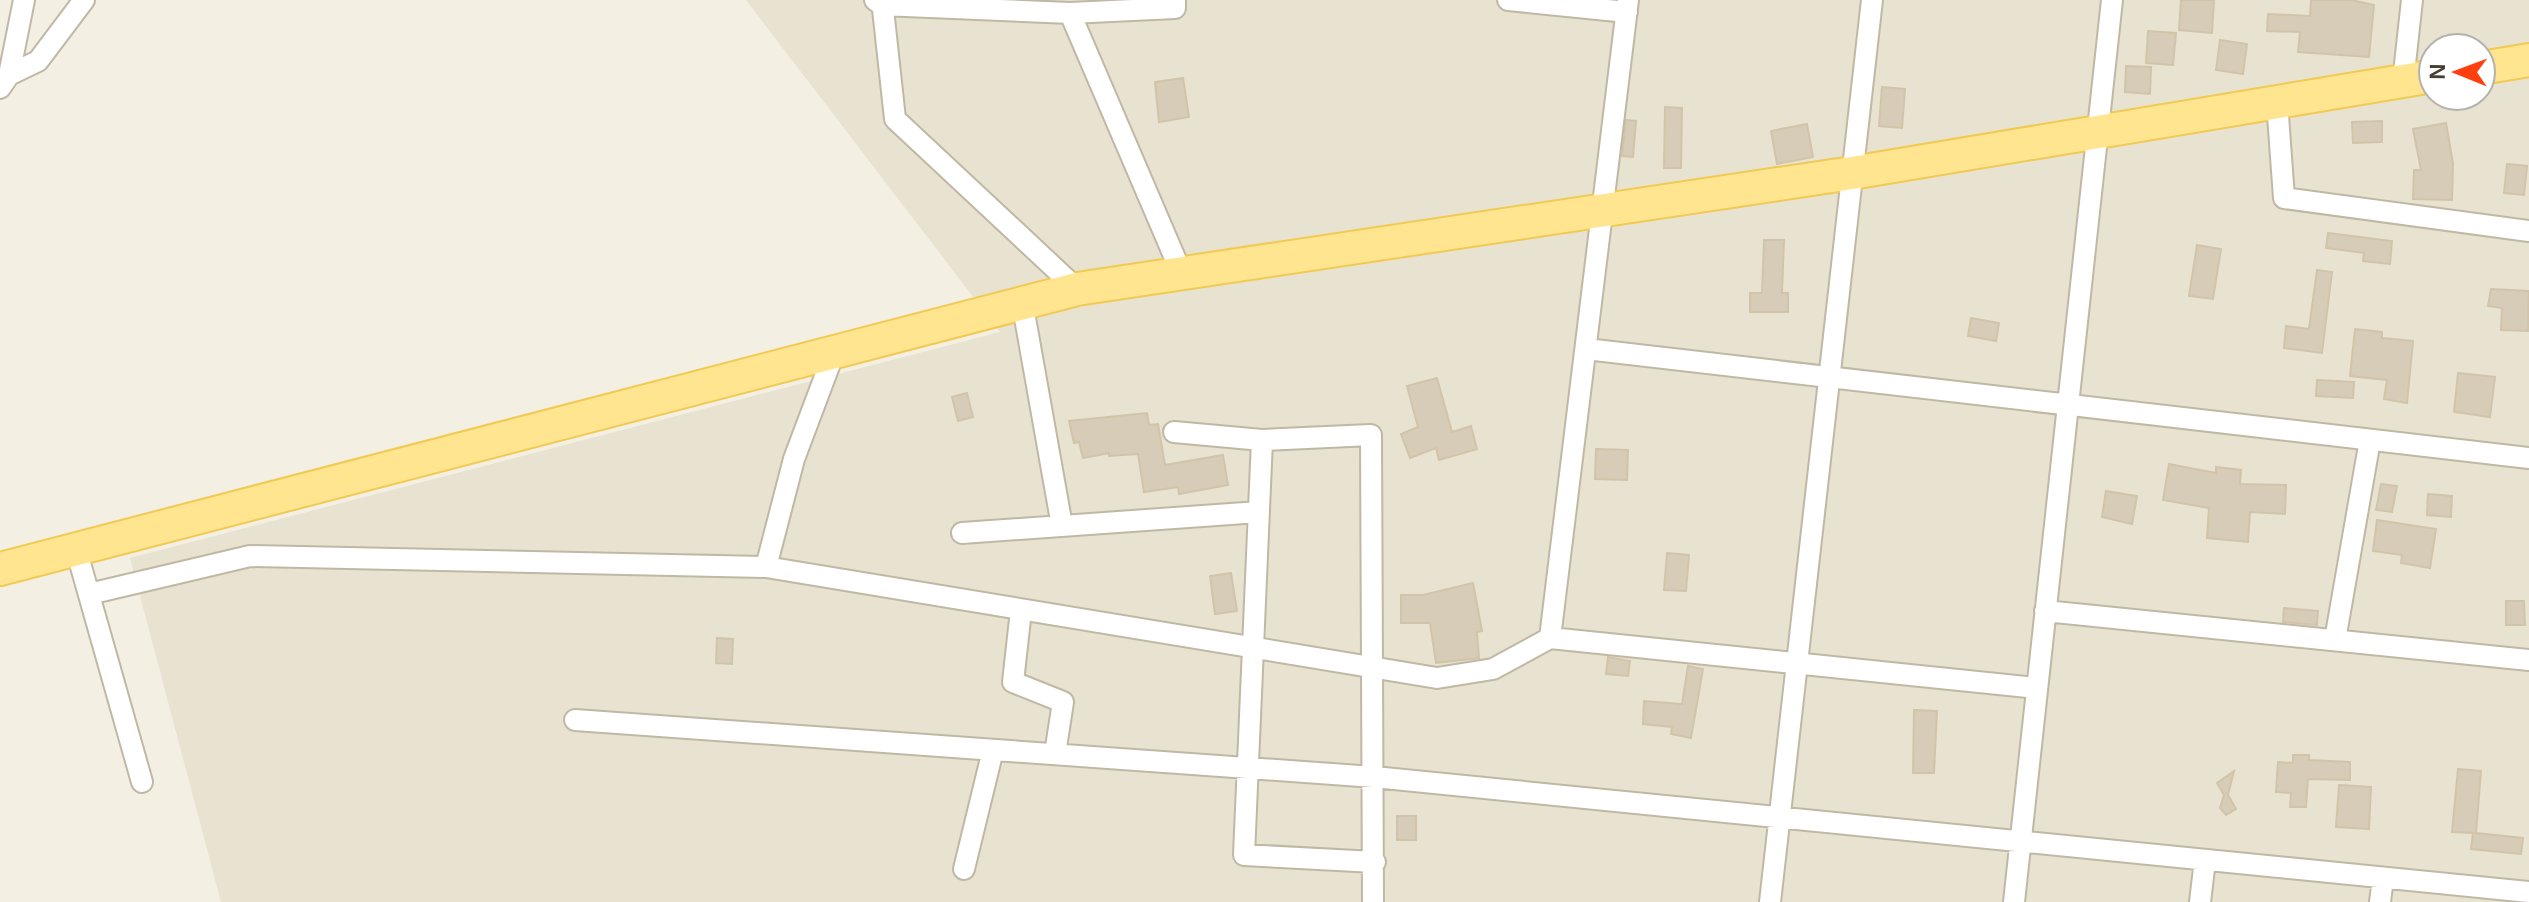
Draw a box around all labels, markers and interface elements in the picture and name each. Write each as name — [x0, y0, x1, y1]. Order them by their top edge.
north arrow — [2417, 32, 2497, 112]
text: N — [2425, 63, 2450, 80]

